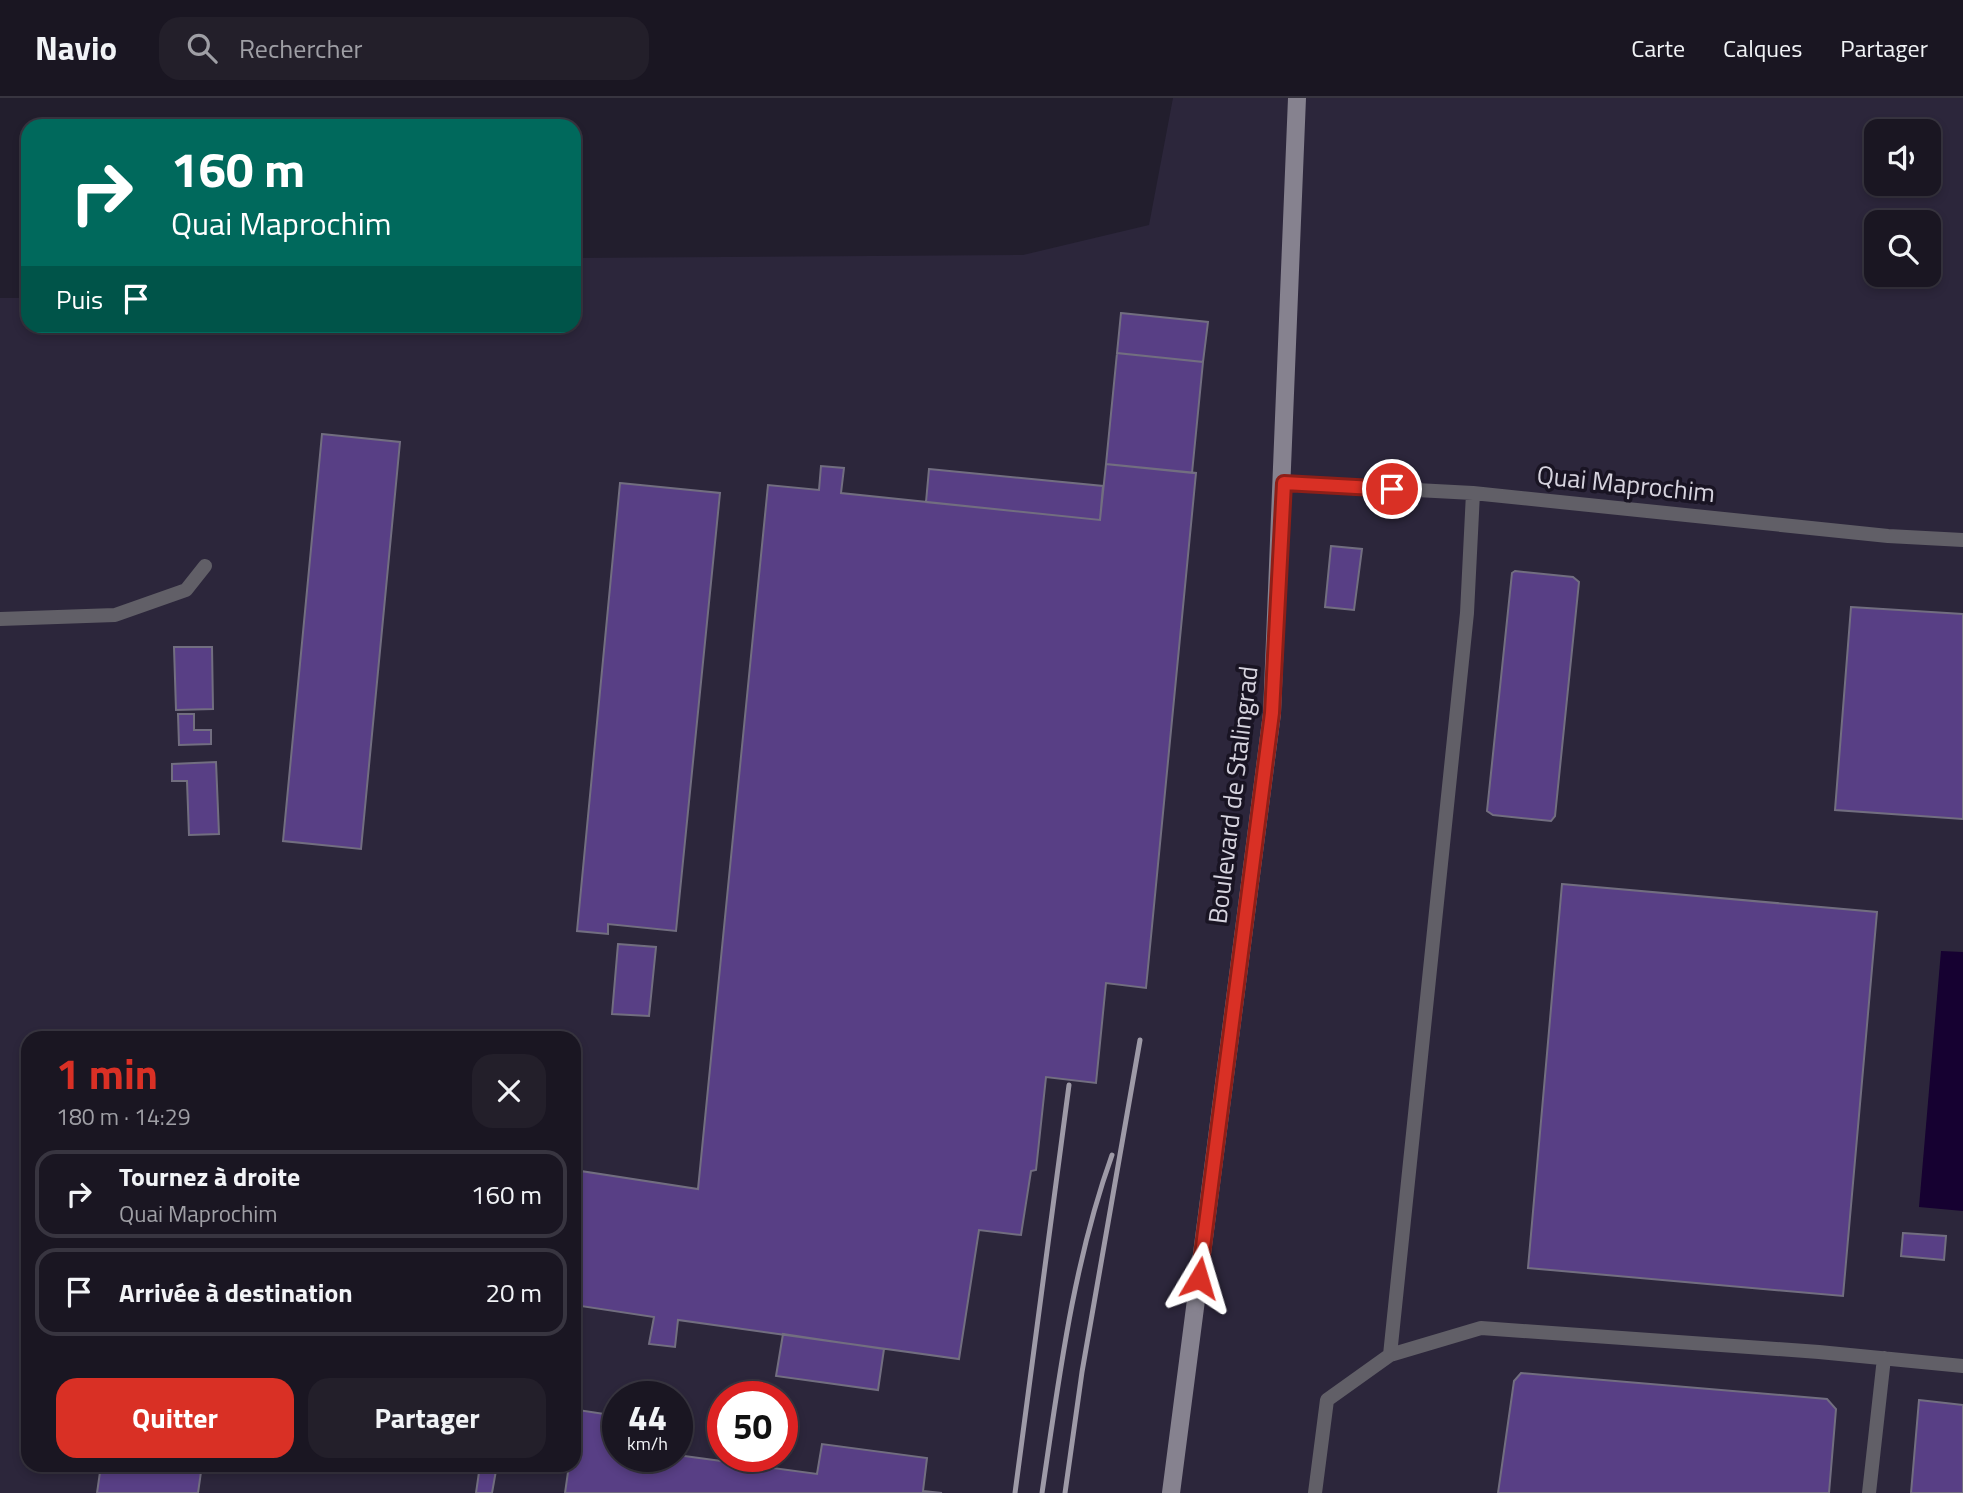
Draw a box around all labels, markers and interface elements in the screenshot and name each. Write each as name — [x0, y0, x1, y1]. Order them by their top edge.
search box — [159, 17, 649, 80]
text: Navio — [35, 23, 117, 73]
icon: search — [183, 29, 221, 67]
text: Rechercher — [239, 29, 363, 68]
text: Carte — [1631, 30, 1685, 66]
text: Calques — [1723, 30, 1802, 66]
text: Partager — [1840, 30, 1928, 66]
map controls — [1864, 119, 1941, 287]
button: sound — [1864, 119, 1941, 196]
text: 160 m — [171, 131, 305, 206]
icon: right — [56, 147, 147, 238]
text: Quai Maprochim — [171, 199, 392, 247]
button: search — [1864, 210, 1941, 287]
text: Puis — [56, 280, 103, 319]
icon: arrive — [117, 280, 155, 318]
street label: Quai Maprochim — [1535, 455, 1717, 512]
pin — [1362, 459, 1422, 519]
icon: arrive — [1373, 470, 1411, 508]
street label: Boulevard de Stalingrad — [1197, 664, 1268, 926]
text: 1 min — [56, 1041, 158, 1105]
button: close — [472, 1054, 546, 1128]
text: 180 m · 14:29 — [56, 1099, 191, 1134]
text: Tournez à droite — [119, 1157, 300, 1196]
icon: right — [60, 1175, 98, 1213]
text: 160 m — [471, 1175, 542, 1214]
text: Quai Maprochim — [119, 1196, 278, 1231]
position arrow — [1162, 1241, 1236, 1315]
icon: arrive — [60, 1273, 98, 1311]
text: Arrivée à destination — [119, 1273, 353, 1312]
text: 20 m — [485, 1273, 542, 1312]
button: Quitter — [56, 1378, 294, 1458]
button: Partager — [308, 1378, 546, 1458]
speed limit sign: 50 — [707, 1381, 798, 1472]
text: 44 — [628, 1390, 667, 1444]
text: km/h — [627, 1430, 668, 1457]

